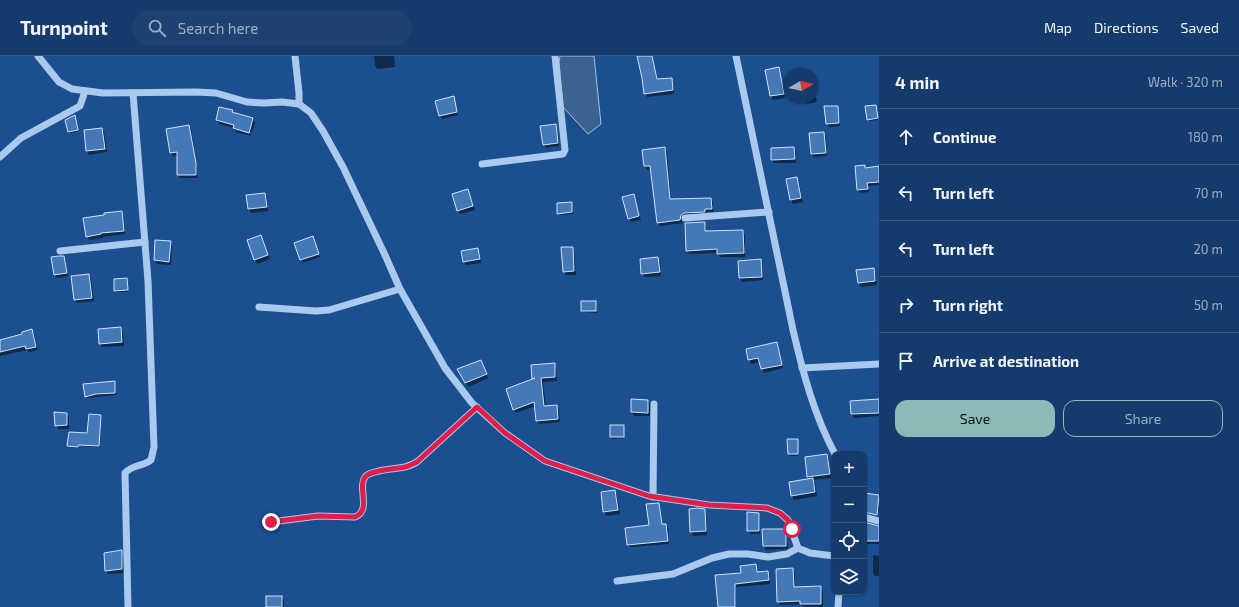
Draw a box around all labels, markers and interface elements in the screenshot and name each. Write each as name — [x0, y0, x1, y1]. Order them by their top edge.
search box — [132, 10, 412, 46]
text: Turnpoint — [20, 16, 108, 39]
icon: search — [146, 17, 168, 39]
text: Search here — [178, 19, 258, 37]
text: Map — [1044, 19, 1072, 36]
text: Directions — [1094, 19, 1159, 36]
text: Saved — [1181, 19, 1219, 36]
north arrow — [783, 68, 819, 104]
text: 4 min — [895, 72, 939, 92]
text: Walk · 320 m — [1148, 74, 1223, 90]
icon: ahead — [895, 126, 917, 148]
text: Continue — [933, 128, 996, 146]
text: 180 m — [1188, 129, 1223, 145]
icon: left — [895, 182, 917, 204]
text: Turn left — [933, 184, 994, 202]
text: 70 m — [1194, 185, 1223, 201]
icon: left — [895, 238, 917, 260]
text: Turn left — [933, 240, 994, 258]
text: 20 m — [1194, 241, 1223, 257]
icon: right — [895, 294, 917, 316]
text: Turn right — [933, 296, 1003, 314]
text: 50 m — [1194, 297, 1223, 313]
icon: arrive — [895, 350, 917, 372]
text: Arrive at destination — [933, 352, 1079, 370]
button: Save — [895, 400, 1055, 437]
button: Share — [1063, 400, 1223, 437]
map controls — [831, 451, 867, 595]
button: + — [831, 451, 867, 487]
button: − — [831, 487, 867, 523]
route end — [262, 513, 280, 531]
route start — [783, 520, 801, 538]
button: locate — [831, 523, 867, 559]
button: layers — [831, 559, 867, 595]

